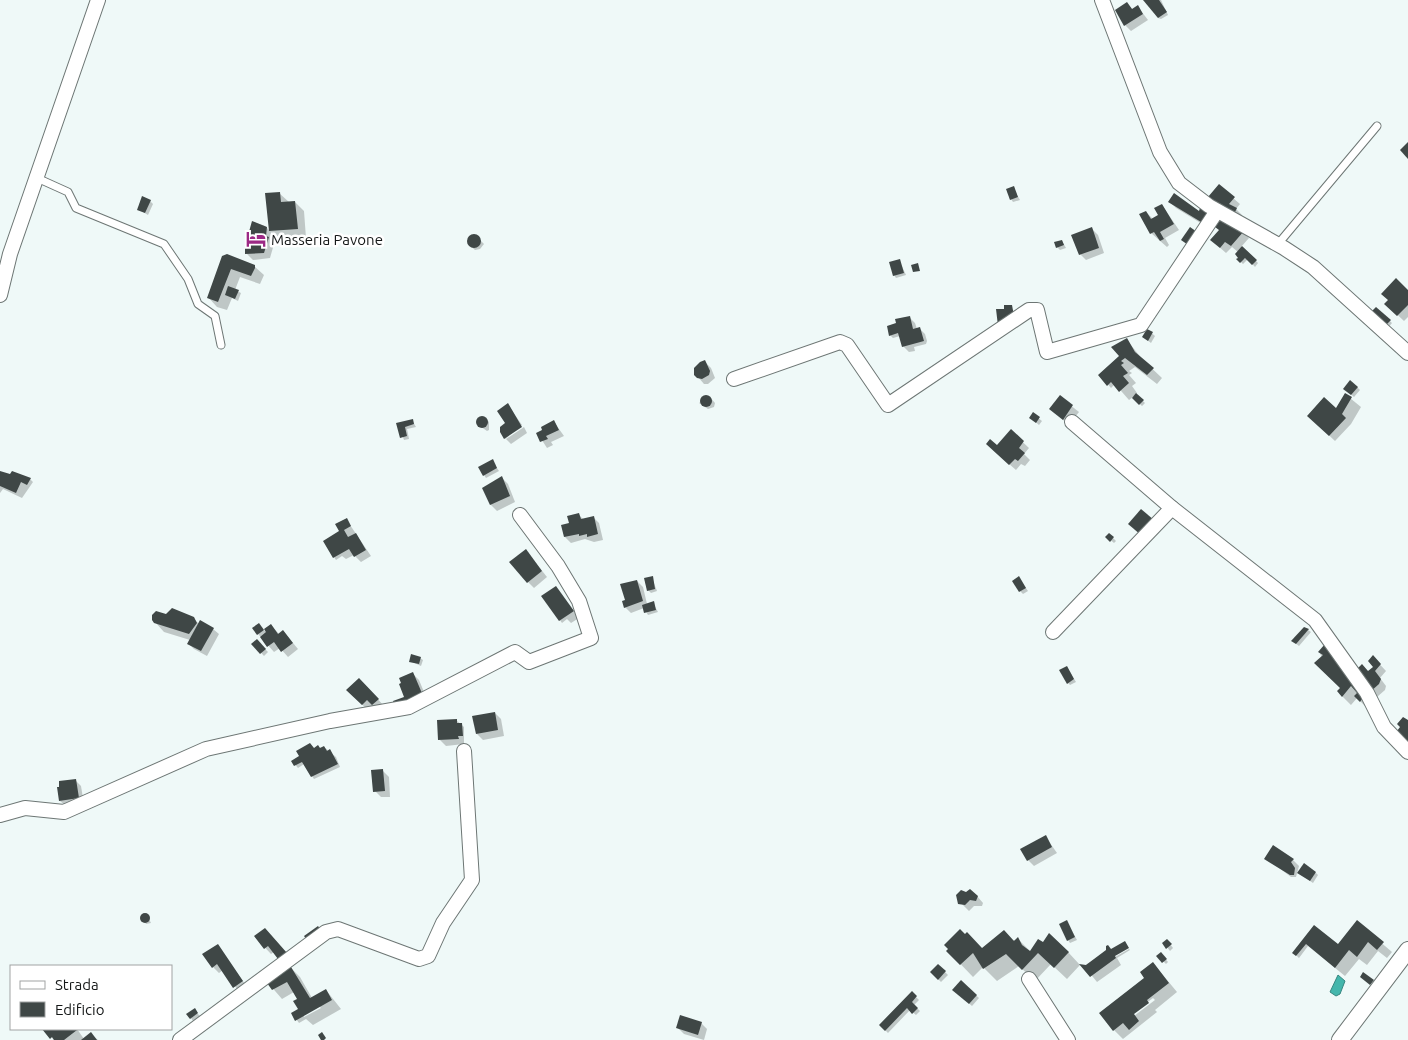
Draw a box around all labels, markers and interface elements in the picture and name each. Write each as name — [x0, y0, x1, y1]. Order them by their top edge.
hotel icon: Masseria Pavone — [245, 228, 267, 250]
place label: Masseria Pavone — [271, 231, 383, 248]
legend — [10, 965, 172, 1030]
text: Strada — [55, 976, 99, 993]
text: Edificio — [55, 1001, 104, 1018]

